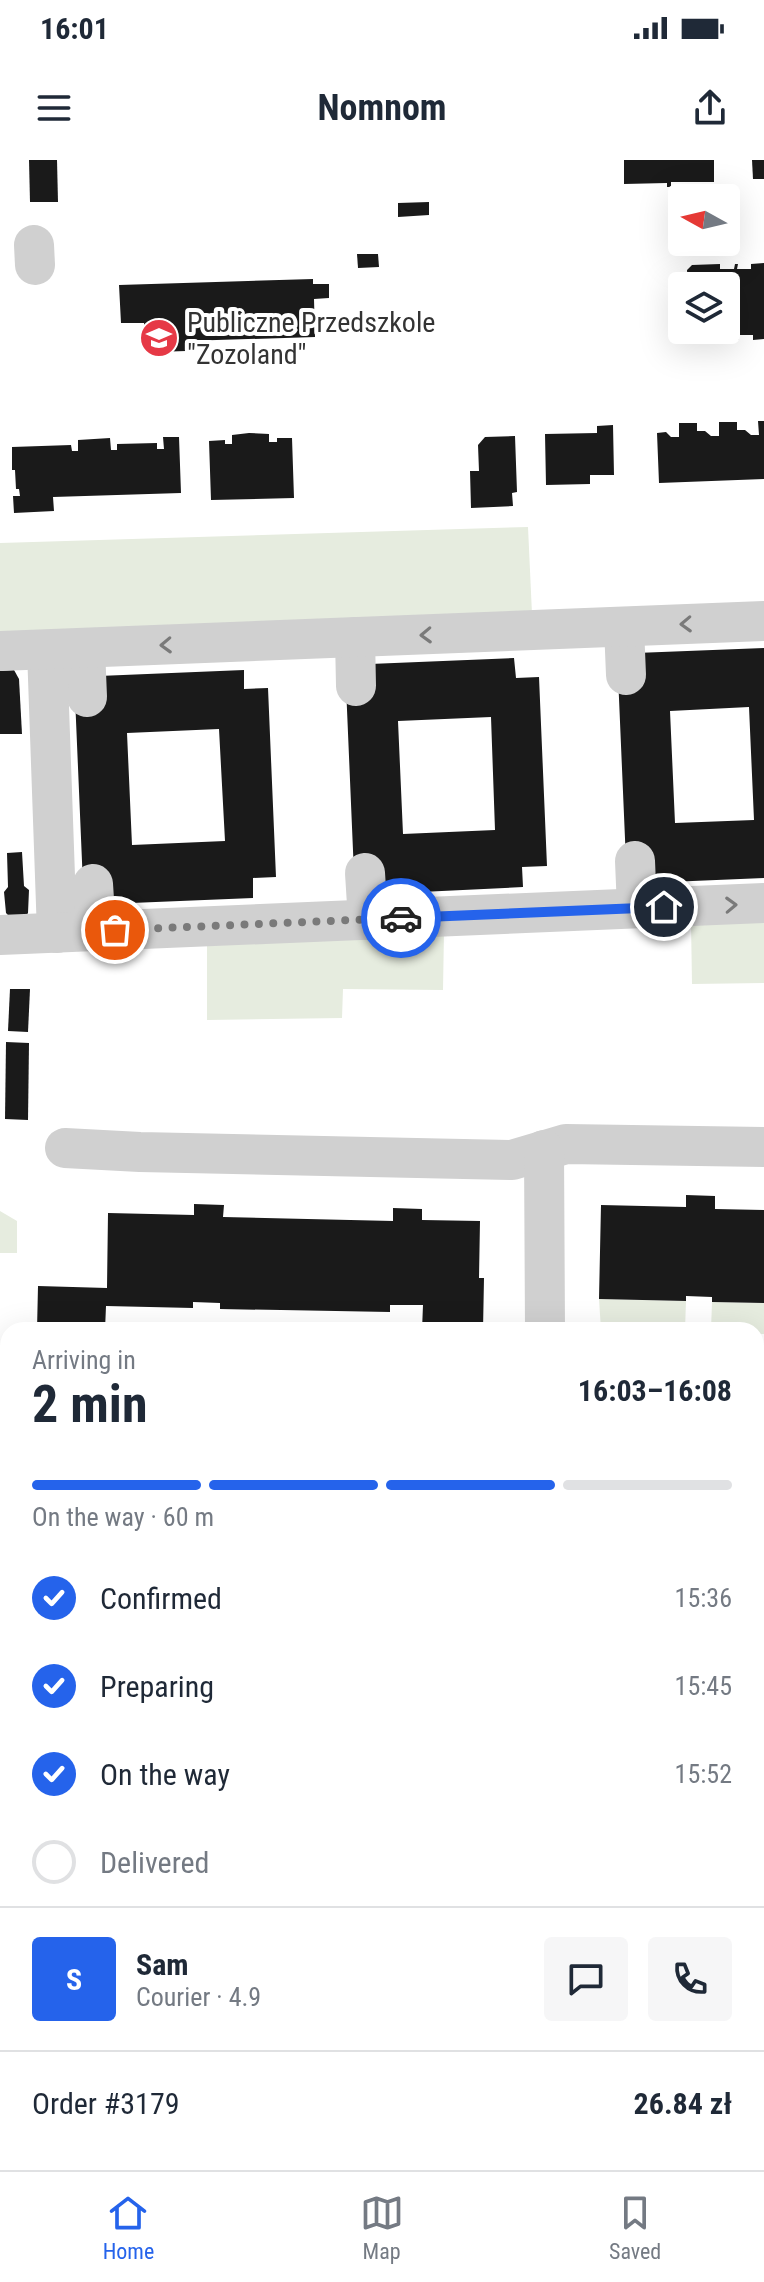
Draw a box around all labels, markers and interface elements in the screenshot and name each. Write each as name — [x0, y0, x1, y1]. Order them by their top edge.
text: 16:01 — [40, 11, 109, 46]
icon: menu — [32, 86, 76, 130]
icon: share — [688, 86, 732, 130]
text: Nomnom — [318, 87, 447, 129]
north arrow — [668, 184, 740, 256]
map controls — [668, 184, 740, 344]
button: layers — [668, 272, 740, 344]
place label: Publiczne Przedszkole "Zozoland" — [187, 306, 435, 371]
school or university icon: Publiczne Przedszkole "Zozoland" — [138, 317, 180, 359]
one-way arrow — [679, 615, 692, 632]
one-way arrow — [419, 626, 432, 643]
one-way arrow — [160, 637, 172, 654]
pin — [630, 873, 698, 941]
courier — [361, 878, 441, 958]
icon: home — [642, 885, 686, 929]
pin — [81, 896, 149, 964]
icon: car — [379, 896, 423, 940]
one-way arrow — [725, 896, 738, 913]
icon: bag — [93, 908, 137, 952]
text: Arriving in — [32, 1345, 136, 1375]
text: 16:03–16:08 — [578, 1373, 732, 1408]
text: 2 min — [32, 1374, 148, 1435]
text: On the way · 60 m — [32, 1502, 214, 1532]
icon: check — [32, 1576, 76, 1620]
text: Confirmed — [100, 1581, 222, 1616]
text: 15:36 — [675, 1583, 732, 1613]
icon: check — [32, 1664, 76, 1708]
text: Preparing — [100, 1669, 214, 1704]
text: 15:45 — [675, 1671, 732, 1701]
icon: check — [32, 1752, 76, 1796]
text: On the way — [100, 1757, 230, 1792]
text: 15:52 — [675, 1759, 732, 1789]
text: Delivered — [100, 1845, 209, 1880]
button: chat — [544, 1937, 628, 2021]
button: phone — [648, 1937, 732, 2021]
text: Sam — [136, 1947, 189, 1982]
text: S — [66, 1962, 82, 1997]
text: Courier · 4.9 — [136, 1982, 261, 2012]
text: Order #3179 — [32, 2086, 180, 2121]
text: 26.84 zł — [634, 2086, 732, 2121]
tab: Home — [103, 2191, 154, 2264]
tab: Map — [360, 2191, 404, 2264]
tab: Saved — [609, 2191, 661, 2264]

